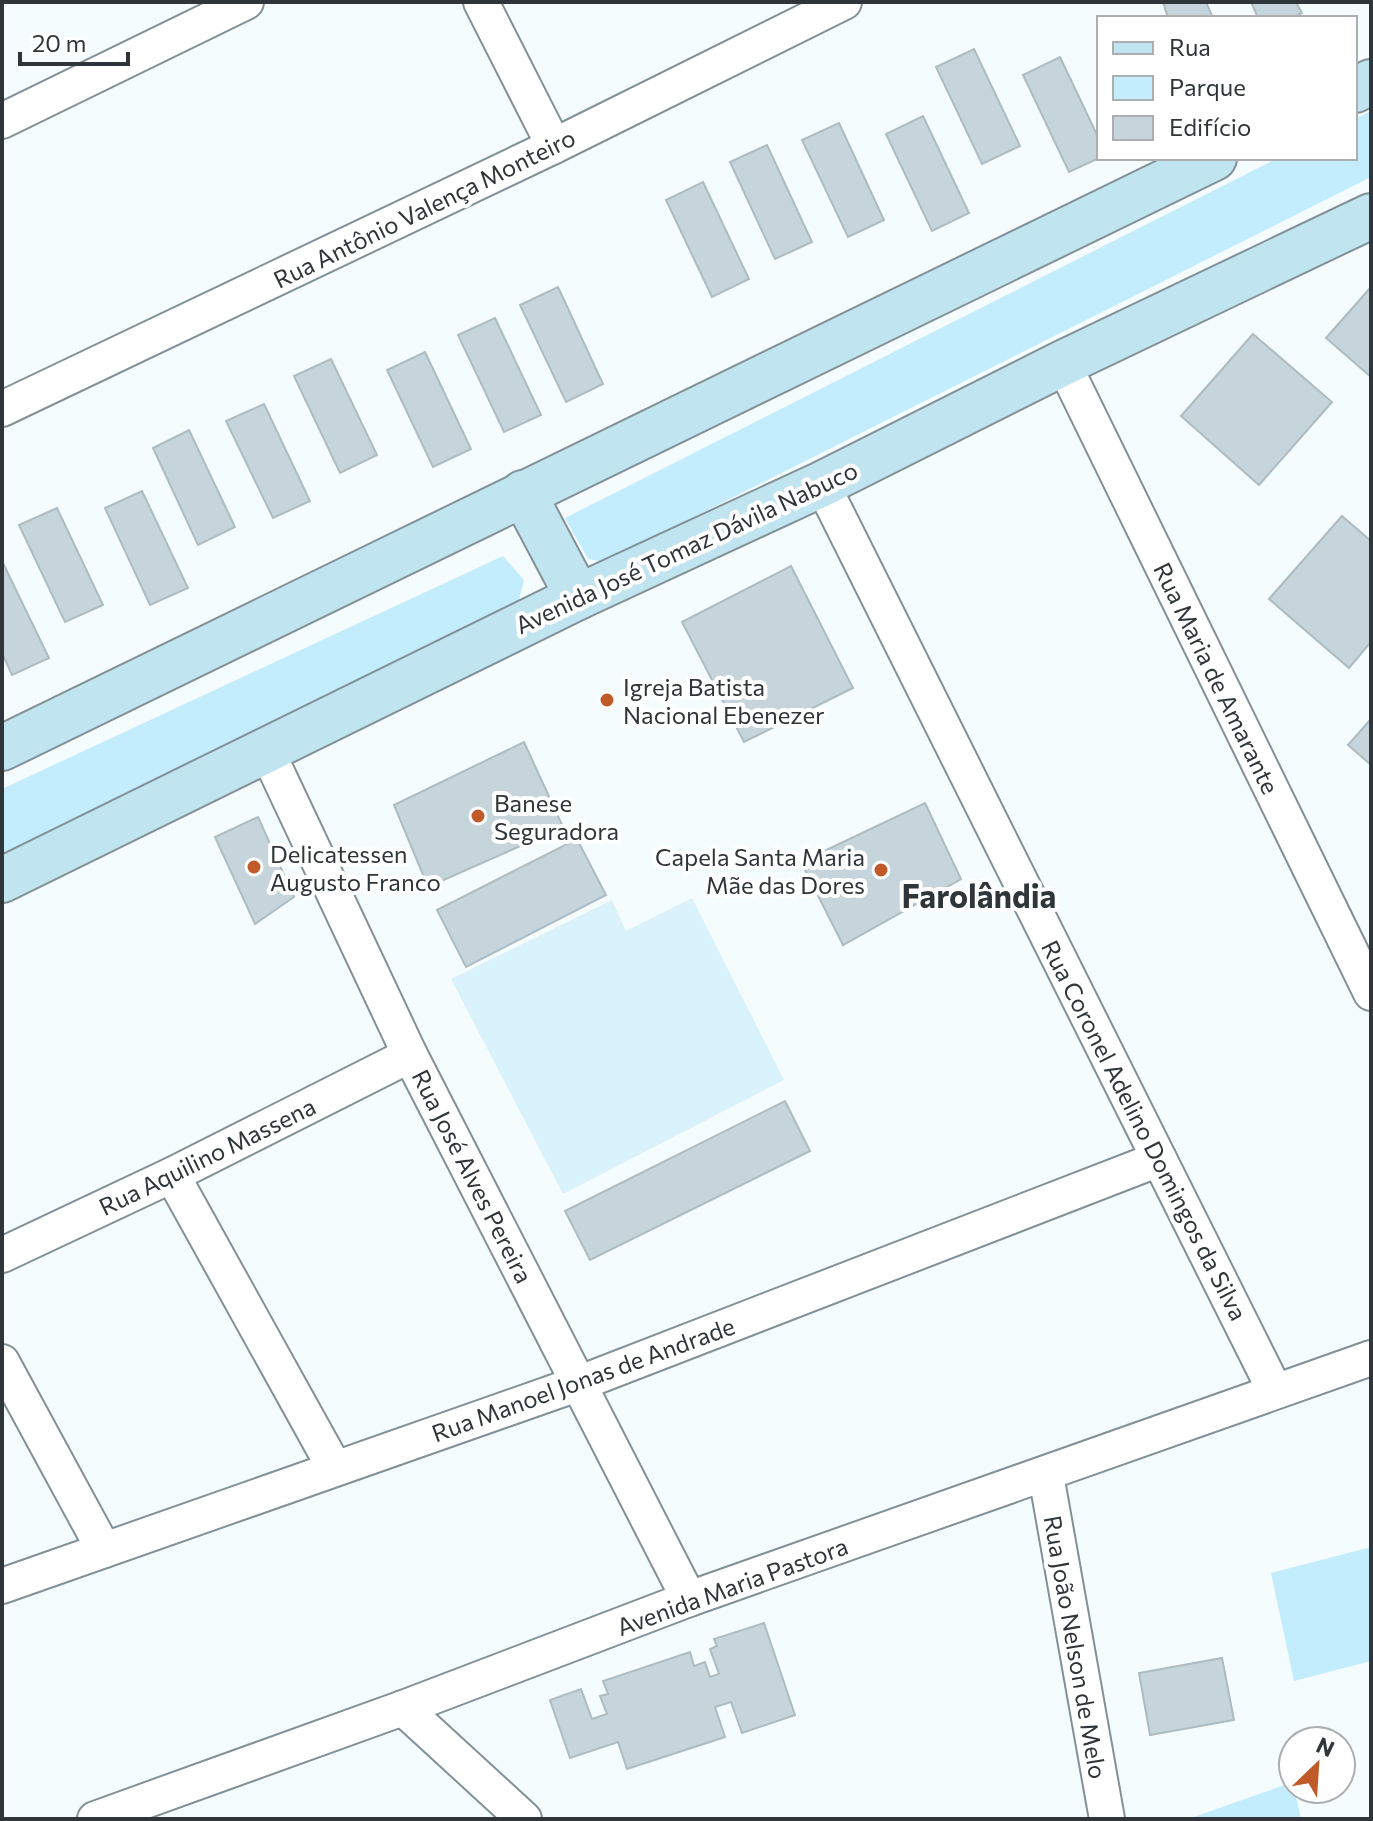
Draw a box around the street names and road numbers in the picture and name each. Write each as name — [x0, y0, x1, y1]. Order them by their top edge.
street label: Rua Antônio Valença Monteiro — [268, 122, 580, 294]
street label: Avenida José Tomaz Dávila Nabuco — [510, 455, 862, 639]
street label: Rua Maria de Amarante — [1148, 558, 1286, 798]
street label: Rua Coronel Adelino Domingos da Silva — [1036, 935, 1254, 1325]
street label: Rua José Alves Pereira — [407, 1064, 539, 1288]
street label: Rua Aquilino Massena — [94, 1091, 320, 1221]
street label: Rua Manoel Jonas de Andrade — [428, 1311, 738, 1447]
street label: Rua João Nelson de Melo — [1039, 1513, 1113, 1781]
street label: Avenida Maria Pastora — [613, 1531, 851, 1641]

